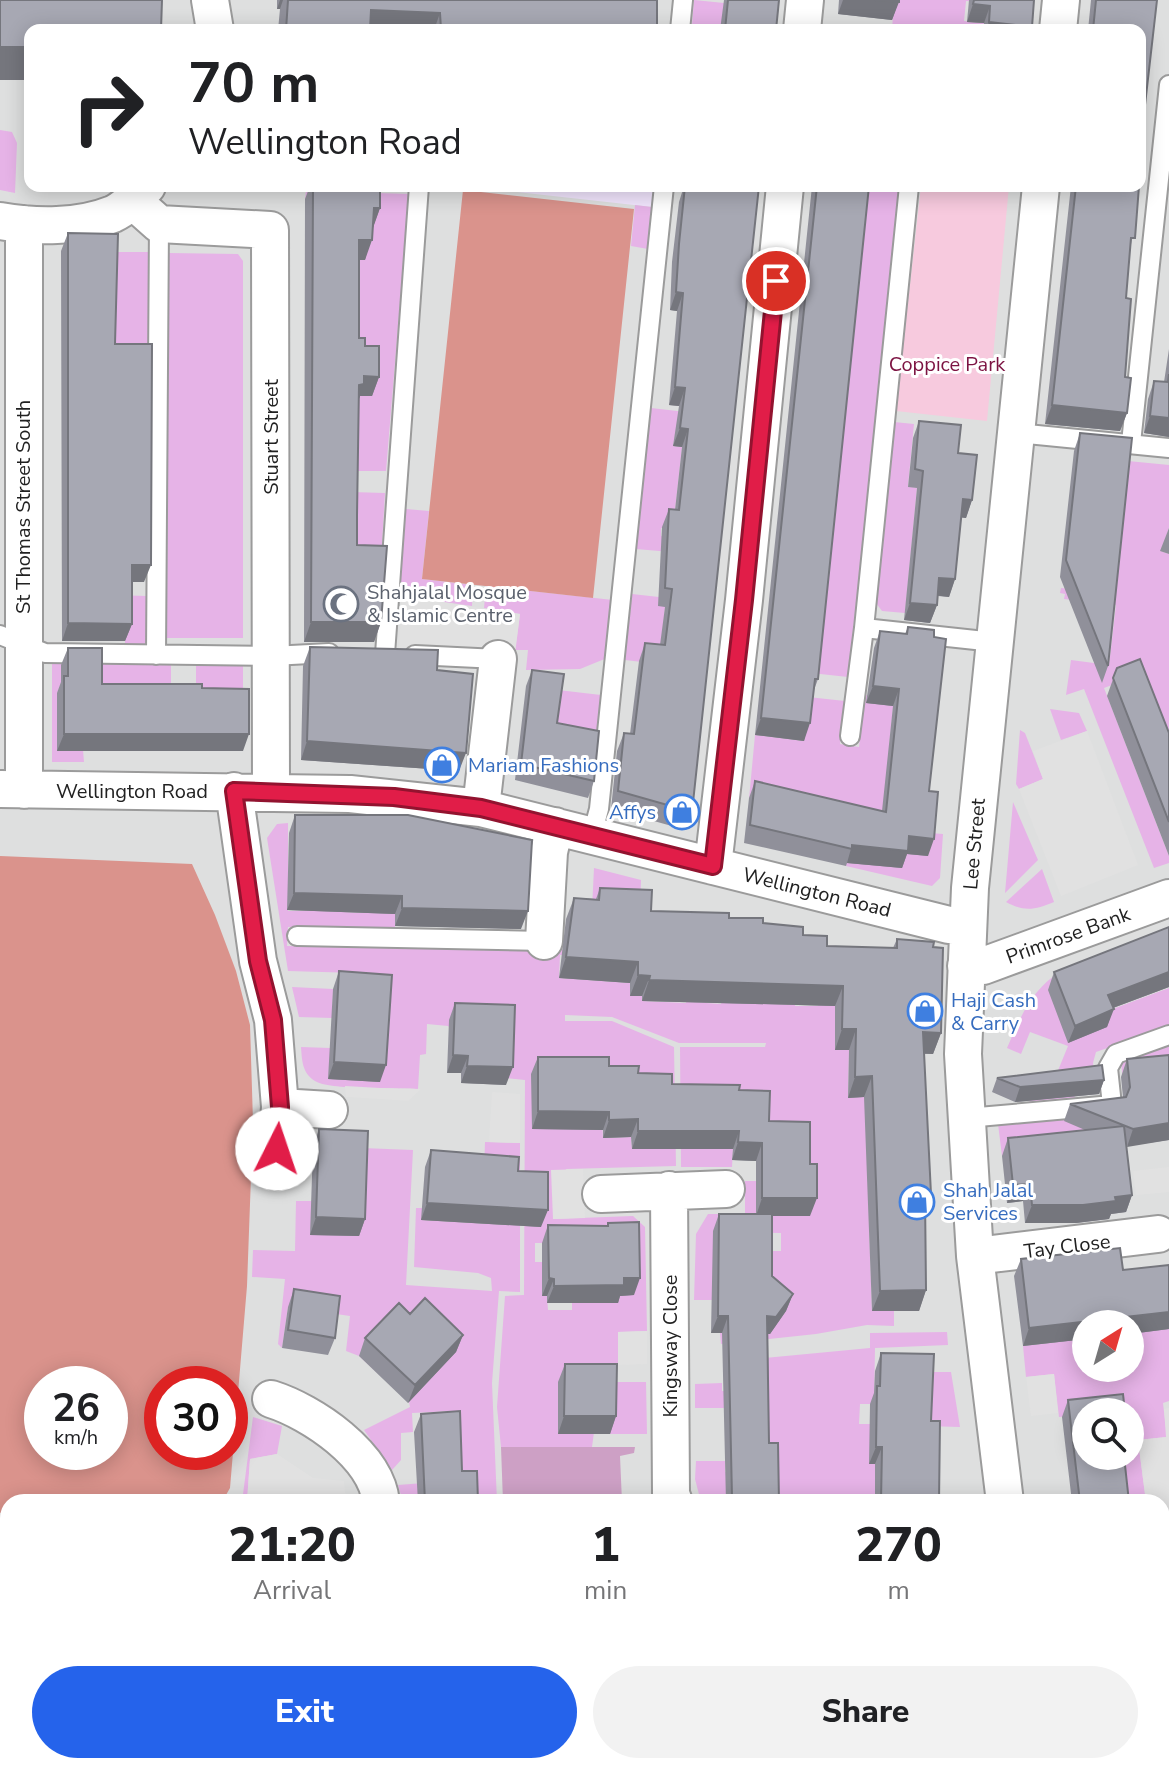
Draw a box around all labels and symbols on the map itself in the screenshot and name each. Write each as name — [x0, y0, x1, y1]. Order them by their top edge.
pin — [742, 247, 810, 315]
park label: Coppice Park — [889, 351, 1006, 378]
street label: Stuart Street — [258, 378, 285, 495]
street label: St Thomas Street South — [10, 400, 37, 614]
place label: Shahjalal Mosque & Islamic Centre — [367, 579, 527, 629]
mosque icon: Shahjalal Mosque & Islamic Centre — [322, 585, 360, 623]
shop icon: Mariam Fashions — [423, 746, 461, 784]
place label: Mariam Fashions — [468, 752, 619, 779]
street label: Wellington Road — [56, 778, 208, 805]
shop icon: Affys — [663, 793, 701, 831]
street label: Lee Street — [957, 796, 992, 891]
place label: Affys — [609, 799, 656, 826]
street label: Wellington Road — [740, 861, 894, 924]
street label: Primrose Bank — [1002, 900, 1135, 970]
place label: Haji Cash & Carry — [951, 987, 1036, 1037]
shop icon: Haji Cash & Carry — [906, 992, 944, 1030]
position arrow — [235, 1107, 319, 1191]
place label: Shah Jalal Services — [943, 1177, 1033, 1227]
shop icon: Shah Jalal Services — [898, 1183, 936, 1221]
street label: Tay Close — [1022, 1228, 1112, 1265]
street label: Kingsway Close — [657, 1275, 684, 1417]
north arrow — [1072, 1310, 1144, 1382]
speed limit sign: 30 — [144, 1366, 248, 1470]

